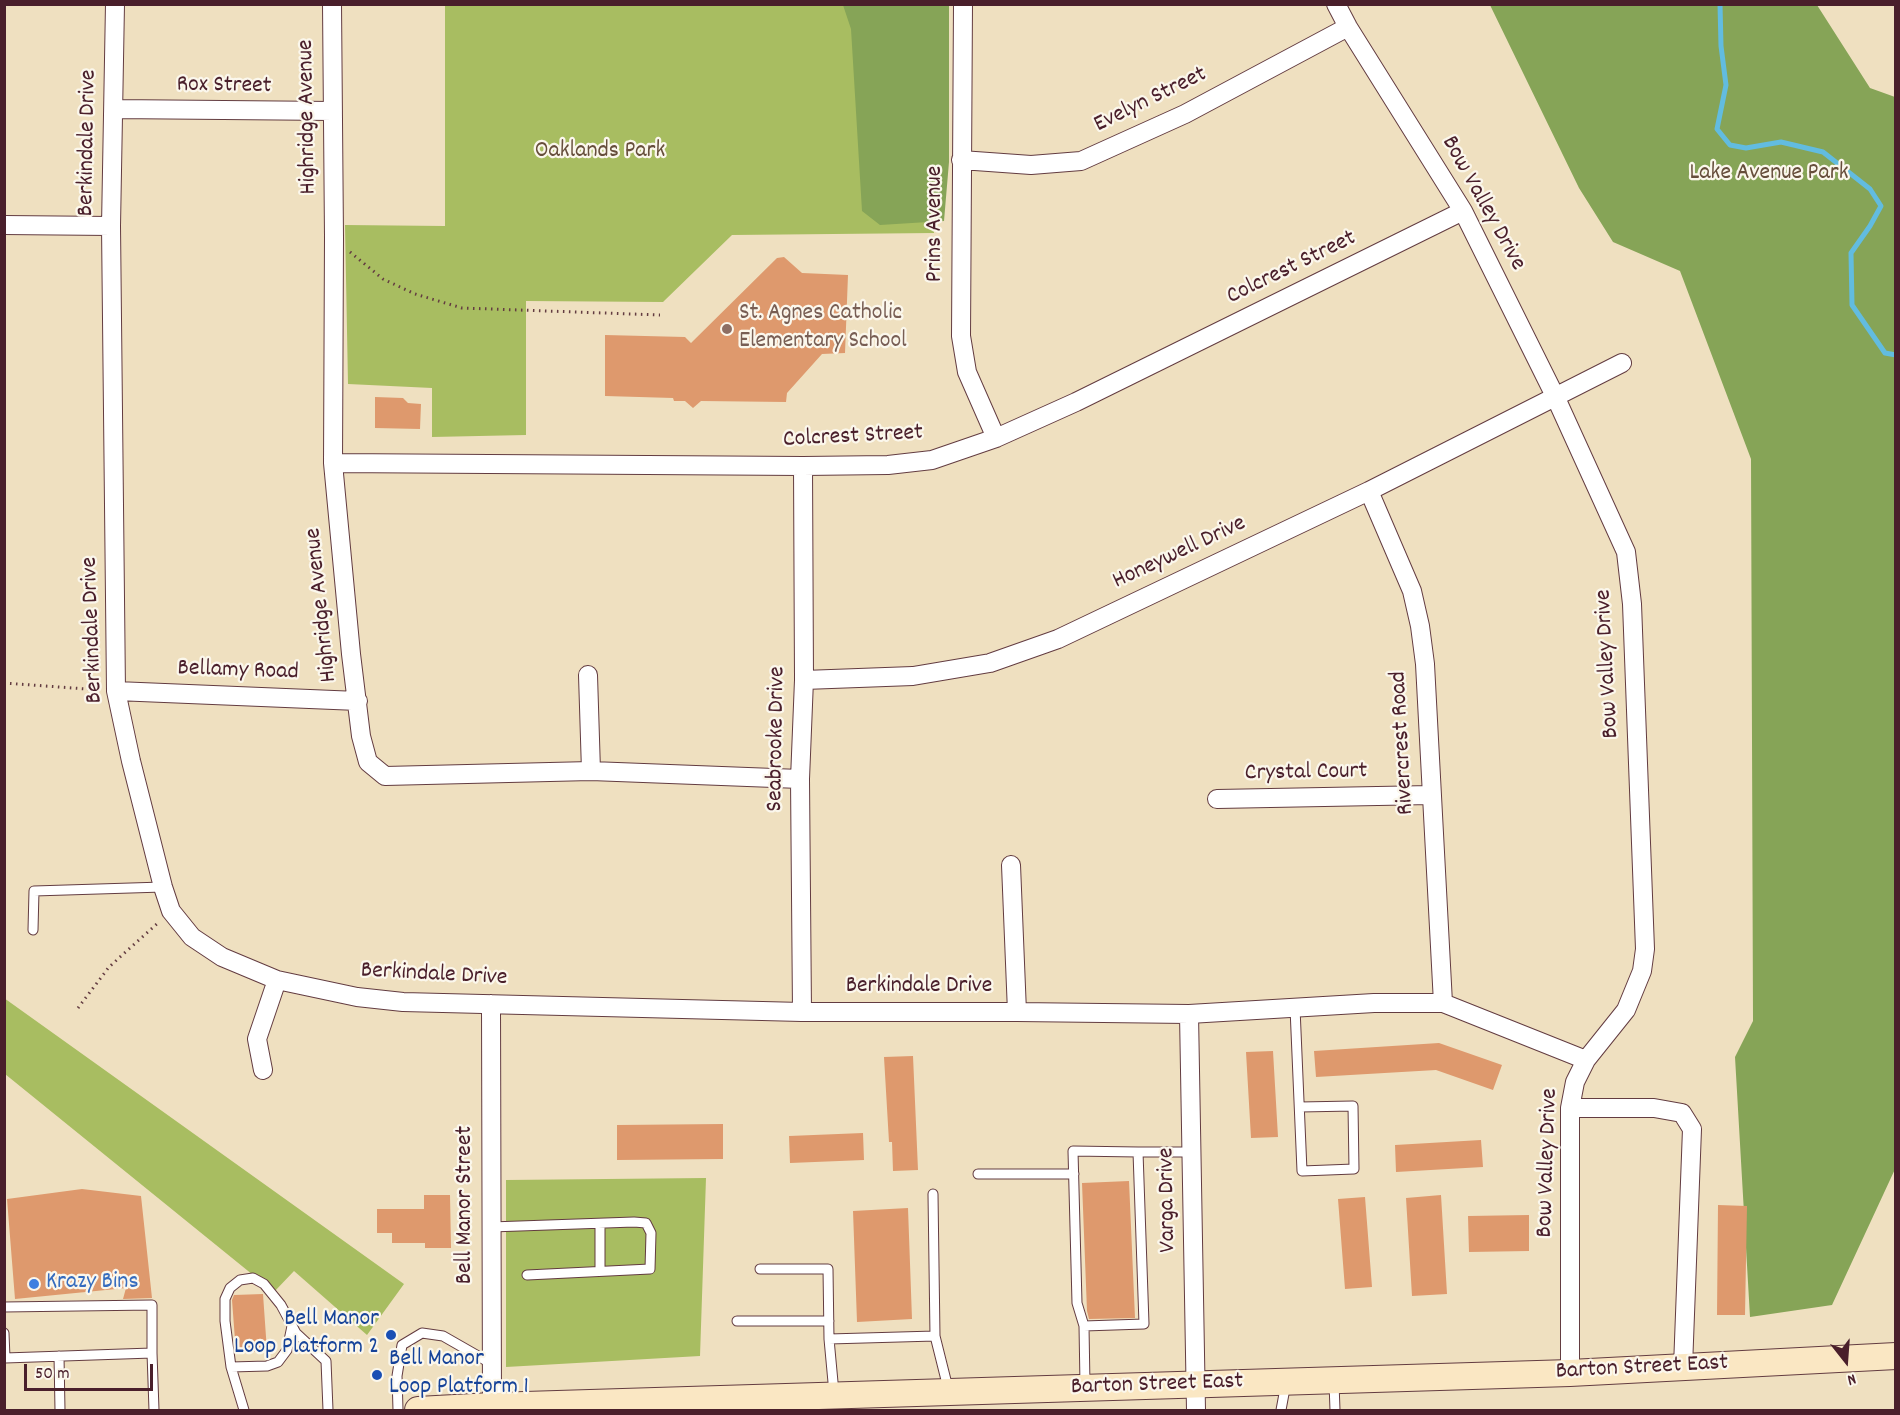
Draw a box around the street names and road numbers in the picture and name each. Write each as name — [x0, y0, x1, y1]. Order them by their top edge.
street label: Highridge Avenue — [293, 39, 325, 195]
street label: Evelyn Street — [1090, 61, 1212, 141]
street label: Berkindale Drive — [73, 69, 105, 217]
street label: Rox Street — [176, 72, 272, 102]
street label: Bow Valley Drive — [1433, 132, 1531, 276]
street label: Prins Avenue — [923, 166, 951, 282]
street label: Colcrest Street — [1223, 225, 1361, 313]
street label: Colcrest Street — [782, 420, 924, 456]
street label: Honeywell Drive — [1109, 511, 1251, 597]
street label: Highridge Avenue — [301, 526, 345, 684]
street label: Berkindale Drive — [77, 556, 111, 704]
street label: Bow Valley Drive — [1591, 589, 1627, 739]
street label: Bellamy Road — [177, 655, 299, 689]
street label: Seabrooke Drive — [762, 666, 794, 812]
street label: Rivercrest Road — [1386, 670, 1422, 816]
street label: Crystal Court — [1244, 759, 1368, 789]
street label: Berkindale Drive — [360, 958, 508, 994]
street label: Berkindale Drive — [846, 974, 992, 1002]
street label: Bow Valley Drive — [1532, 1088, 1566, 1238]
street label: Bell Manor Street — [453, 1126, 481, 1284]
street label: Varga Drive — [1154, 1147, 1184, 1253]
street label: Barton Street East — [1555, 1350, 1729, 1388]
street label: Barton Street East — [1070, 1369, 1244, 1403]

